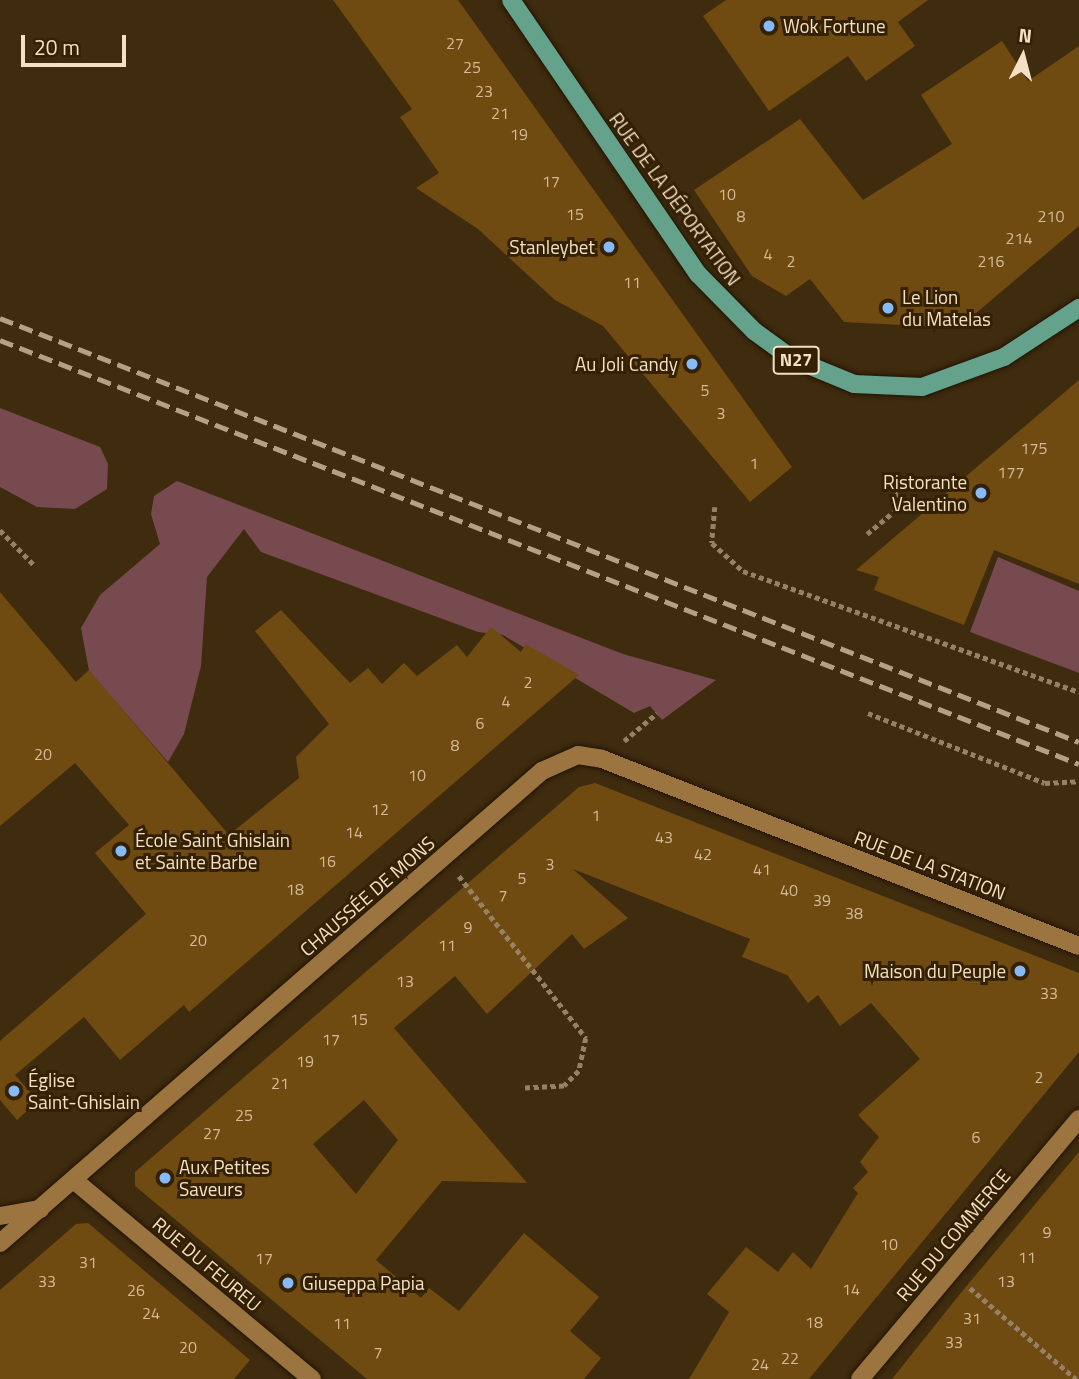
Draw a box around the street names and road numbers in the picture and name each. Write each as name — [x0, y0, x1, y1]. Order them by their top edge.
street label: RUE DE LA DÉPORTATION — [605, 108, 745, 290]
road number: N27 — [772, 346, 820, 374]
street label: RUE DE LA STATION — [851, 826, 1009, 904]
street label: CHAUSSÉE DE MONS — [295, 831, 439, 961]
street label: RUE DU COMMERCE — [891, 1164, 1015, 1306]
street label: RUE DU FEUREU — [148, 1212, 266, 1316]

